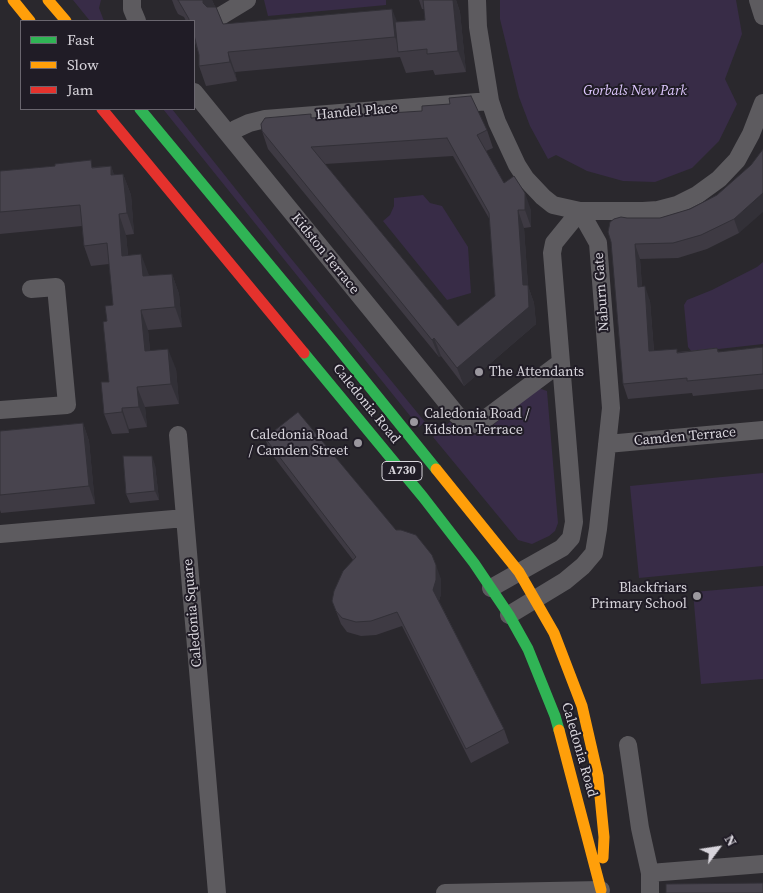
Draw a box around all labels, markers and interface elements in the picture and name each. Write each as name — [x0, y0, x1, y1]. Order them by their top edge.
legend — [20, 20, 195, 110]
text: Fast — [67, 29, 94, 50]
text: Slow — [67, 54, 99, 75]
text: Jam — [67, 79, 93, 100]
park label: Gorbals New Park — [583, 83, 687, 99]
street label: Handel Place — [315, 100, 399, 124]
street label: Kidston Terrace — [287, 210, 363, 298]
street label: Naburn Gate — [591, 252, 613, 332]
street label: Caledonia Road — [329, 361, 403, 447]
place label: The Attendants — [489, 364, 584, 380]
marker: The Attendants — [473, 366, 485, 378]
place label: Caledonia Road / Kidston Terrace — [424, 406, 530, 438]
marker: Caledonia Road / Kidston Terrace — [408, 416, 420, 428]
street label: Camden Terrace — [633, 424, 737, 450]
place label: Caledonia Road / Camden Street — [249, 427, 348, 460]
marker: Caledonia Road / Camden Street — [352, 437, 364, 449]
road number: A730 — [382, 462, 422, 481]
street label: Caledonia Square — [180, 558, 206, 668]
place label: Blackfriars Primary School — [591, 580, 687, 612]
marker: Blackfriars Primary School — [691, 590, 703, 602]
street label: Caledonia Road — [557, 701, 601, 799]
north arrow — [693, 823, 743, 873]
text: N — [720, 831, 742, 850]

